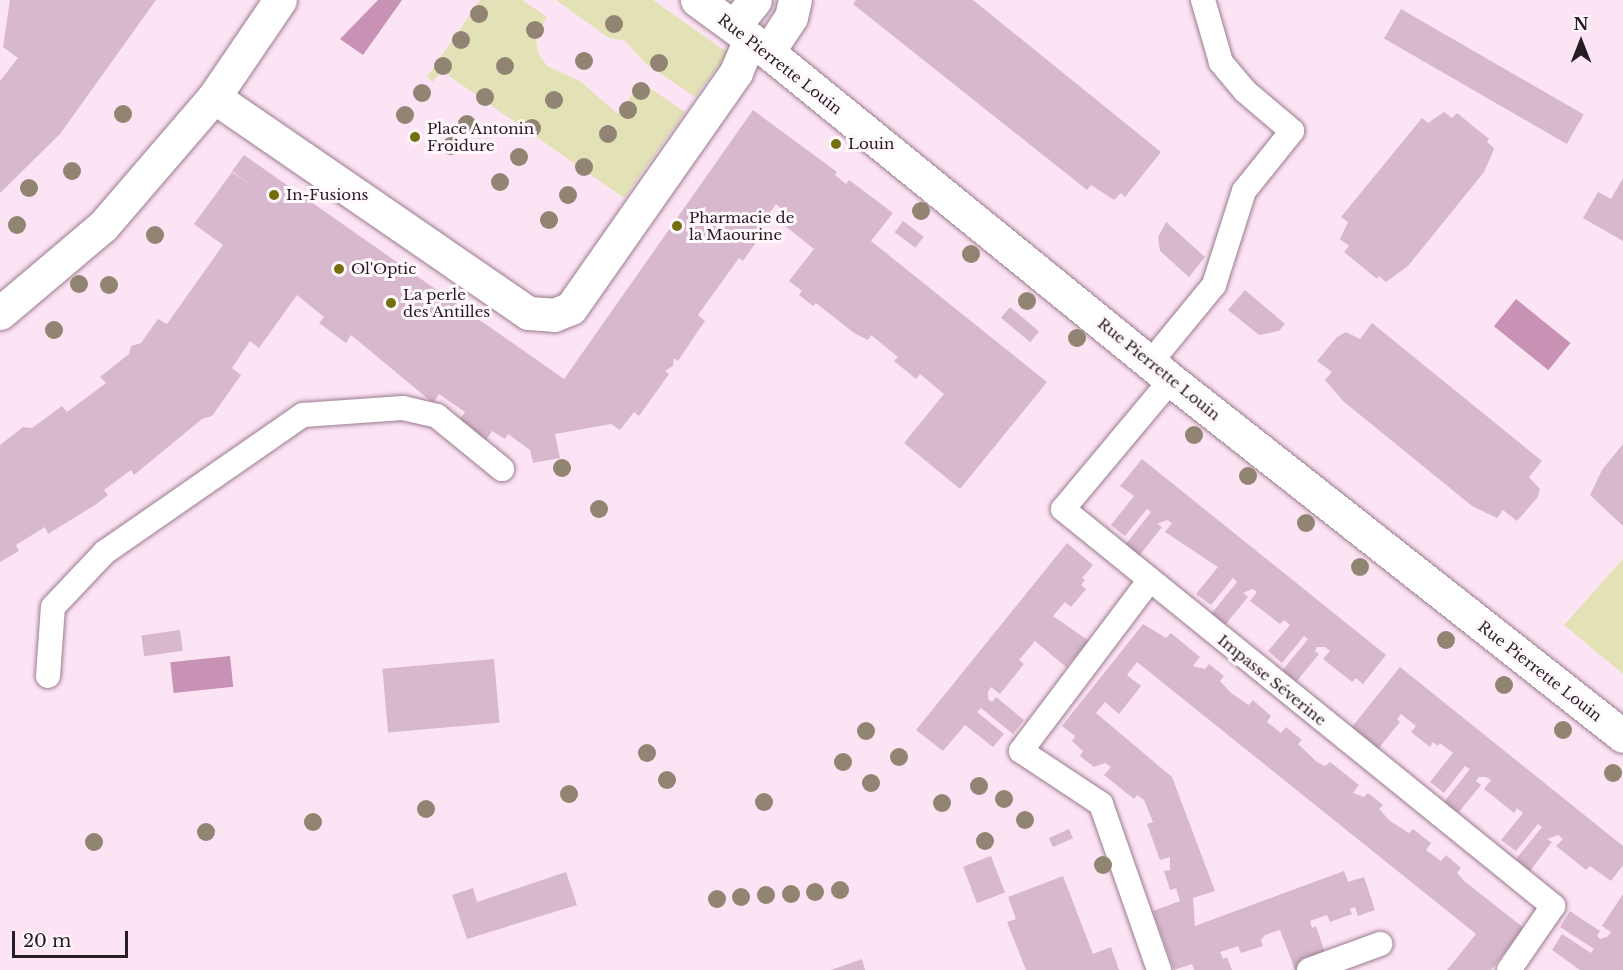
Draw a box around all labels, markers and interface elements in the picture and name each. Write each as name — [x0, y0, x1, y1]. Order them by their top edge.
street label: Rue Pierrette Louin — [715, 10, 845, 118]
north arrow — [1551, 12, 1611, 72]
text: N — [1573, 14, 1589, 34]
place label: Place Antonin Froidure — [427, 119, 535, 154]
marker: Place Antonin Froidure — [408, 130, 422, 144]
place label: Louin — [848, 135, 894, 153]
marker: Louin — [829, 137, 843, 151]
place label: In-Fusions — [286, 186, 368, 204]
marker: In-Fusions — [267, 188, 281, 202]
place label: Pharmacie de la Maourine — [689, 208, 794, 243]
marker: Pharmacie de la Maourine — [670, 219, 684, 233]
place label: Ol'Optic — [351, 260, 416, 278]
marker: Ol'Optic — [332, 262, 346, 276]
place label: La perle des Antilles — [403, 285, 491, 320]
marker: La perle des Antilles — [384, 296, 398, 310]
street label: Rue Pierrette Louin — [1094, 314, 1224, 424]
street label: Rue Pierrette Louin — [1475, 617, 1605, 725]
street label: Impasse Séverine — [1214, 631, 1330, 729]
scale bar — [15, 919, 130, 957]
text: 20 m — [23, 930, 71, 952]

